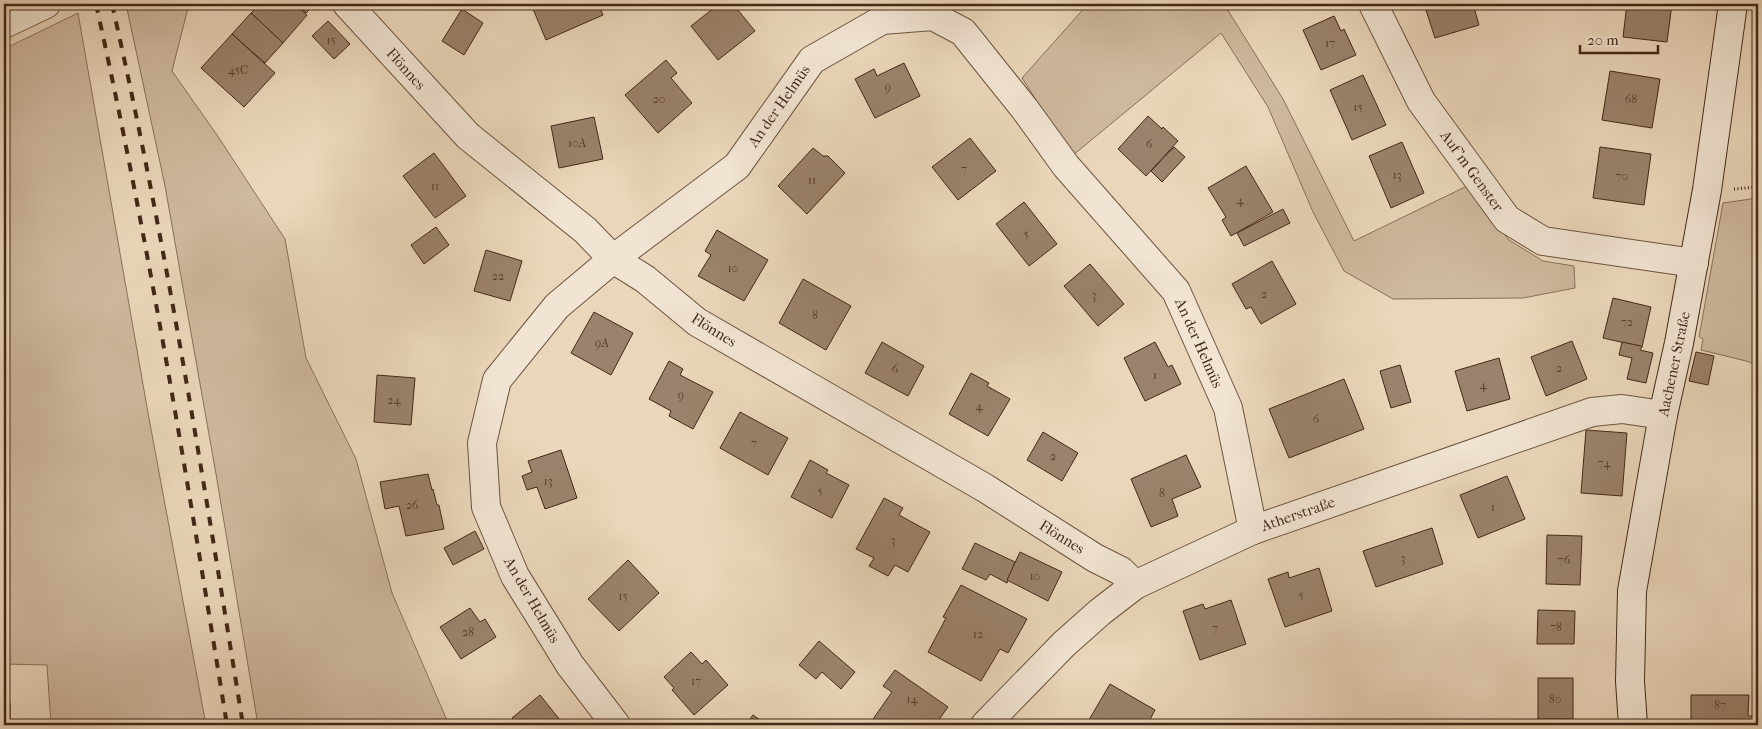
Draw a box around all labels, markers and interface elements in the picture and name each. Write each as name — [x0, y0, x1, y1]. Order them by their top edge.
scale bar — [1580, 22, 1657, 54]
text: 20 m — [1587, 31, 1619, 49]
house number: 15 — [326, 33, 336, 47]
house number: 17 — [1325, 36, 1335, 50]
street label: Flönnes — [383, 44, 430, 94]
street label: An der Helmüs — [743, 61, 814, 151]
house number: 45C — [228, 63, 248, 77]
house number: 9 — [885, 80, 891, 94]
house number: 20 — [653, 92, 665, 106]
house number: 68 — [1625, 92, 1637, 106]
house number: 15 — [1353, 100, 1363, 114]
street label: Auf'm Genster — [1436, 126, 1508, 215]
house number: 10A — [568, 136, 587, 150]
house number: 6 — [1146, 137, 1153, 151]
house number: 7 — [961, 162, 967, 176]
house number: 13 — [1392, 168, 1402, 182]
house number: 70 — [1616, 169, 1628, 183]
house number: 11 — [808, 173, 816, 187]
house number: 11 — [431, 179, 439, 193]
house number: 4 — [1236, 193, 1244, 207]
house number: 5 — [1023, 227, 1029, 241]
house number: 10 — [728, 261, 738, 275]
house number: 22 — [492, 269, 504, 283]
house number: 2 — [1261, 287, 1267, 301]
house number: 3 — [1092, 288, 1097, 302]
street label: An der Helmüs — [1171, 294, 1227, 391]
house number: 8 — [812, 308, 818, 322]
street label: Flönnes — [688, 309, 740, 351]
street label: Aachener Straße — [1654, 309, 1694, 419]
house number: 72 — [1621, 315, 1633, 329]
house number: 9A — [595, 336, 609, 350]
house number: 2 — [1556, 361, 1562, 375]
house number: 6 — [892, 362, 899, 376]
house number: 1 — [1153, 368, 1157, 382]
house number: 4 — [1479, 378, 1487, 392]
house number: 9 — [678, 388, 684, 402]
house number: 24 — [387, 393, 402, 407]
house number: 4 — [975, 399, 983, 413]
house number: 6 — [1313, 412, 1320, 426]
house number: 7 — [751, 436, 757, 450]
house number: 2 — [1050, 449, 1056, 463]
house number: 74 — [1598, 456, 1611, 470]
house number: 13 — [543, 474, 553, 488]
house number: 5 — [817, 484, 823, 498]
house number: 8 — [1159, 486, 1165, 500]
street label: Atherstraße — [1258, 493, 1338, 535]
house number: 26 — [406, 498, 419, 512]
house number: 1 — [1491, 500, 1495, 514]
street label: Flönnes — [1036, 516, 1088, 558]
house number: 3 — [891, 533, 896, 547]
house number: 3 — [1401, 551, 1406, 565]
street label: An der Helmüs — [500, 553, 564, 647]
house number: 76 — [1558, 553, 1571, 567]
house number: 10 — [1030, 569, 1040, 583]
house number: 5 — [1298, 588, 1304, 602]
house number: 15 — [618, 589, 628, 603]
house number: 78 — [1550, 620, 1562, 634]
house number: 7 — [1212, 621, 1218, 635]
house number: 28 — [462, 625, 474, 639]
house number: 12 — [973, 627, 983, 641]
house number: 17 — [691, 674, 701, 688]
house number: 14 — [906, 692, 919, 706]
house number: 80 — [1549, 692, 1561, 706]
house number: 87 — [1714, 698, 1726, 712]

